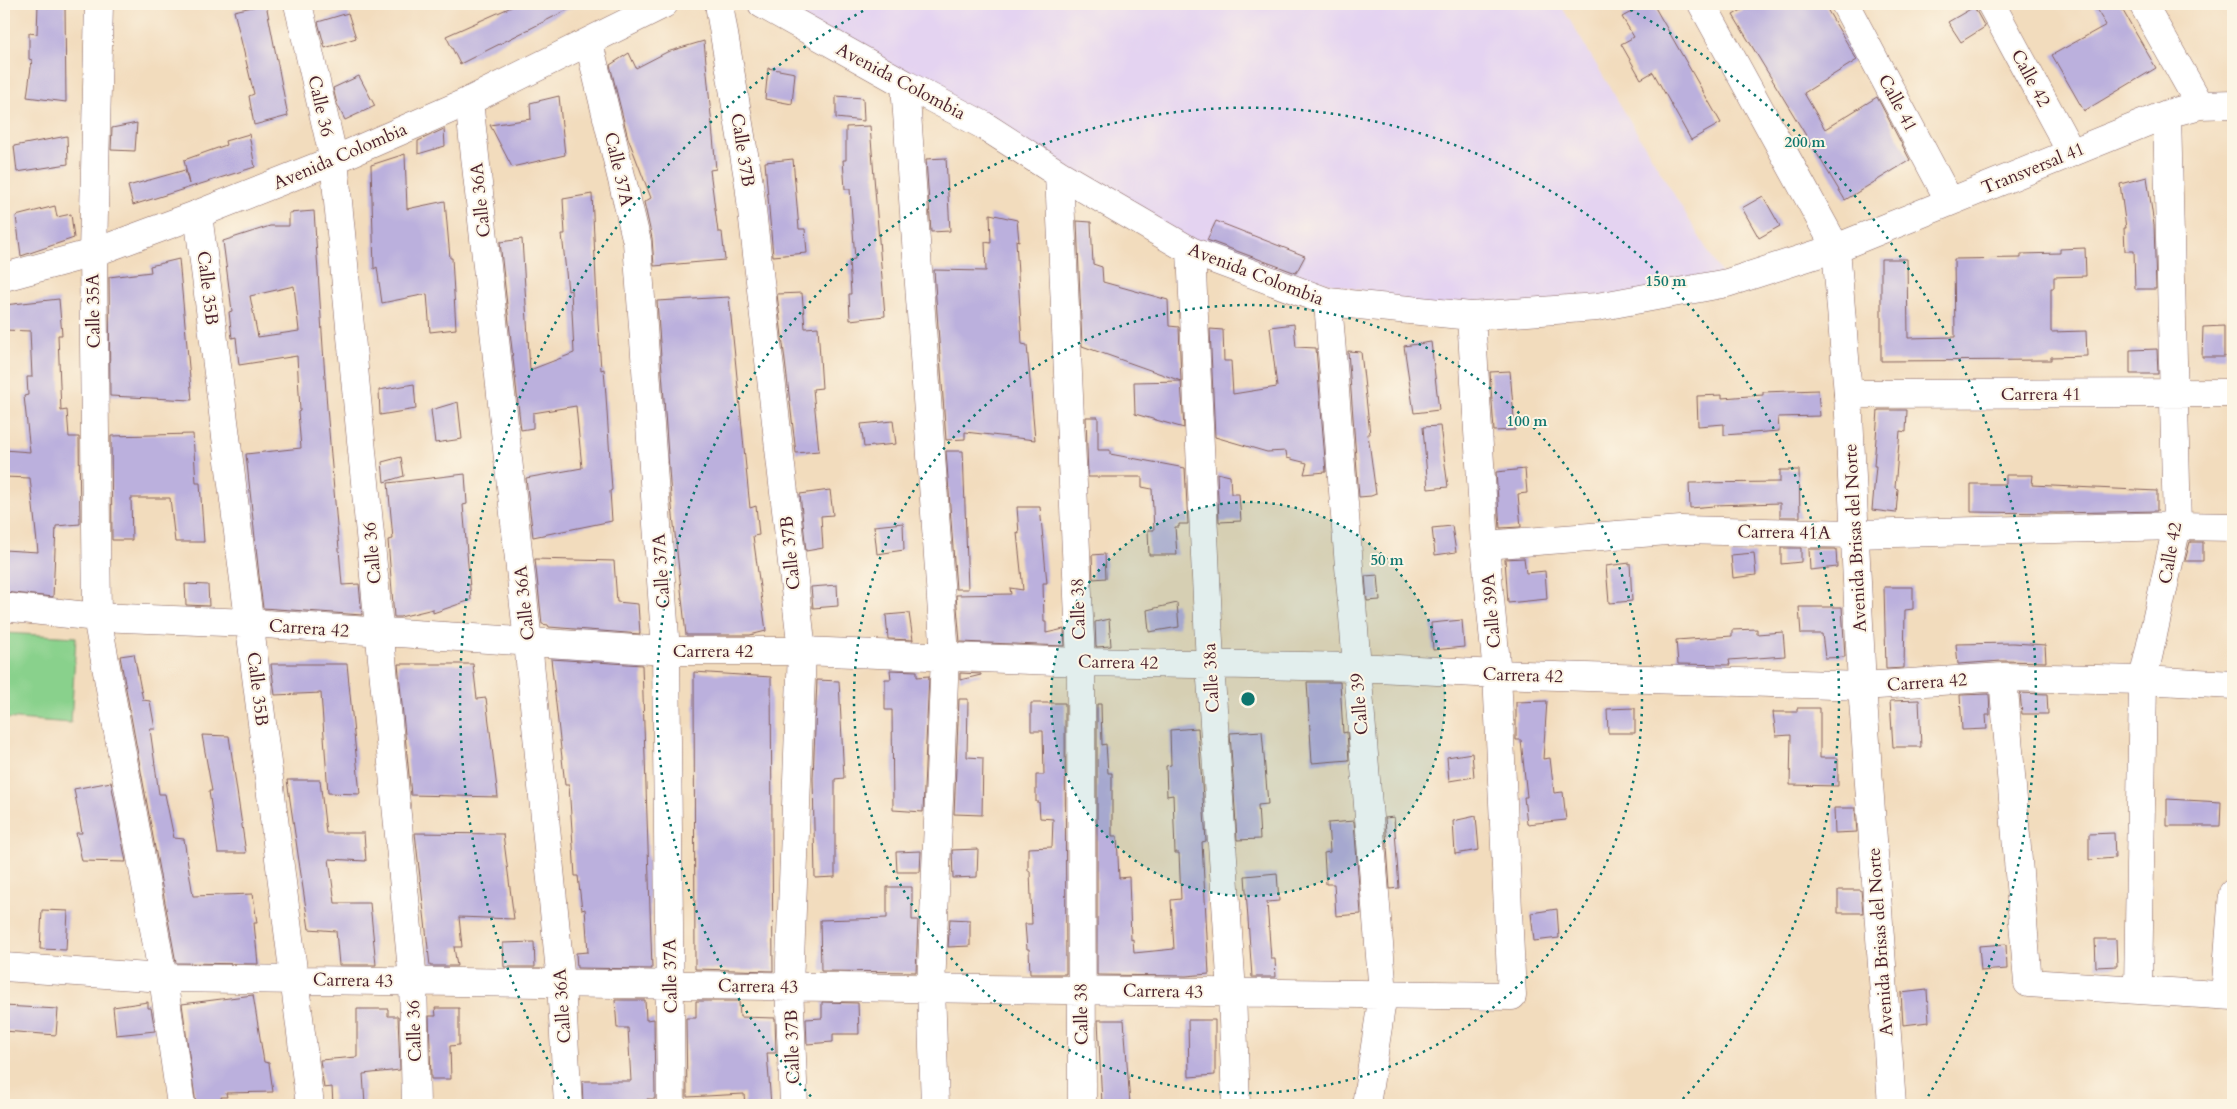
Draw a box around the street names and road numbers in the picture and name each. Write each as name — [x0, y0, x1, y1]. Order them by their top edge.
street label: Avenida Colombia — [832, 37, 970, 126]
street label: Calle 42 — [2005, 45, 2056, 112]
street label: Calle 41 — [1872, 70, 1923, 137]
street label: Calle 36 — [301, 73, 340, 139]
street label: Calle 37B — [724, 111, 761, 189]
street label: Avenida Colombia — [269, 117, 411, 196]
street label: Calle 37A — [598, 130, 639, 209]
street label: Transversal 41 — [1978, 136, 2089, 201]
street label: Calle 36A — [464, 161, 497, 239]
street label: Avenida Colombia — [1185, 237, 1327, 312]
street label: Calle 35B — [191, 250, 224, 327]
street label: Calle 35A — [80, 273, 107, 349]
street label: Carrera 41 — [2001, 382, 2081, 407]
street label: Avenida Brisas del Norte — [1838, 443, 1873, 633]
street label: Calle 37B — [774, 515, 807, 591]
street label: Carrera 41A — [1737, 519, 1831, 546]
street label: Calle 42 — [2153, 520, 2188, 586]
street label: Calle 36 — [357, 521, 388, 585]
street label: Calle 37A — [646, 533, 677, 609]
street label: Calle 36A — [508, 564, 541, 642]
street label: Calle 39A — [1476, 572, 1507, 649]
street label: Calle 38 — [1065, 577, 1092, 640]
street label: Carrera 42 — [268, 613, 350, 644]
street label: Carrera 42 — [673, 639, 753, 664]
street label: Calle 38a — [1197, 642, 1226, 714]
street label: Carrera 42 — [1078, 649, 1158, 676]
street label: Calle 35B — [241, 651, 274, 728]
street label: Carrera 42 — [1482, 662, 1564, 689]
street label: Carrera 42 — [1886, 667, 1968, 698]
street label: Calle 39 — [1344, 672, 1375, 736]
street label: Avenida Brisas del Norte — [1861, 847, 1900, 1037]
street label: Calle 37A — [657, 938, 684, 1014]
street label: Carrera 43 — [313, 967, 393, 994]
street label: Calle 36A — [547, 968, 578, 1044]
street label: Carrera 43 — [718, 973, 798, 1000]
street label: Carrera 43 — [1123, 978, 1203, 1005]
street label: Calle 38 — [1068, 983, 1095, 1045]
street label: Calle 36 — [401, 999, 428, 1062]
street label: Calle 37B — [779, 1009, 806, 1085]

